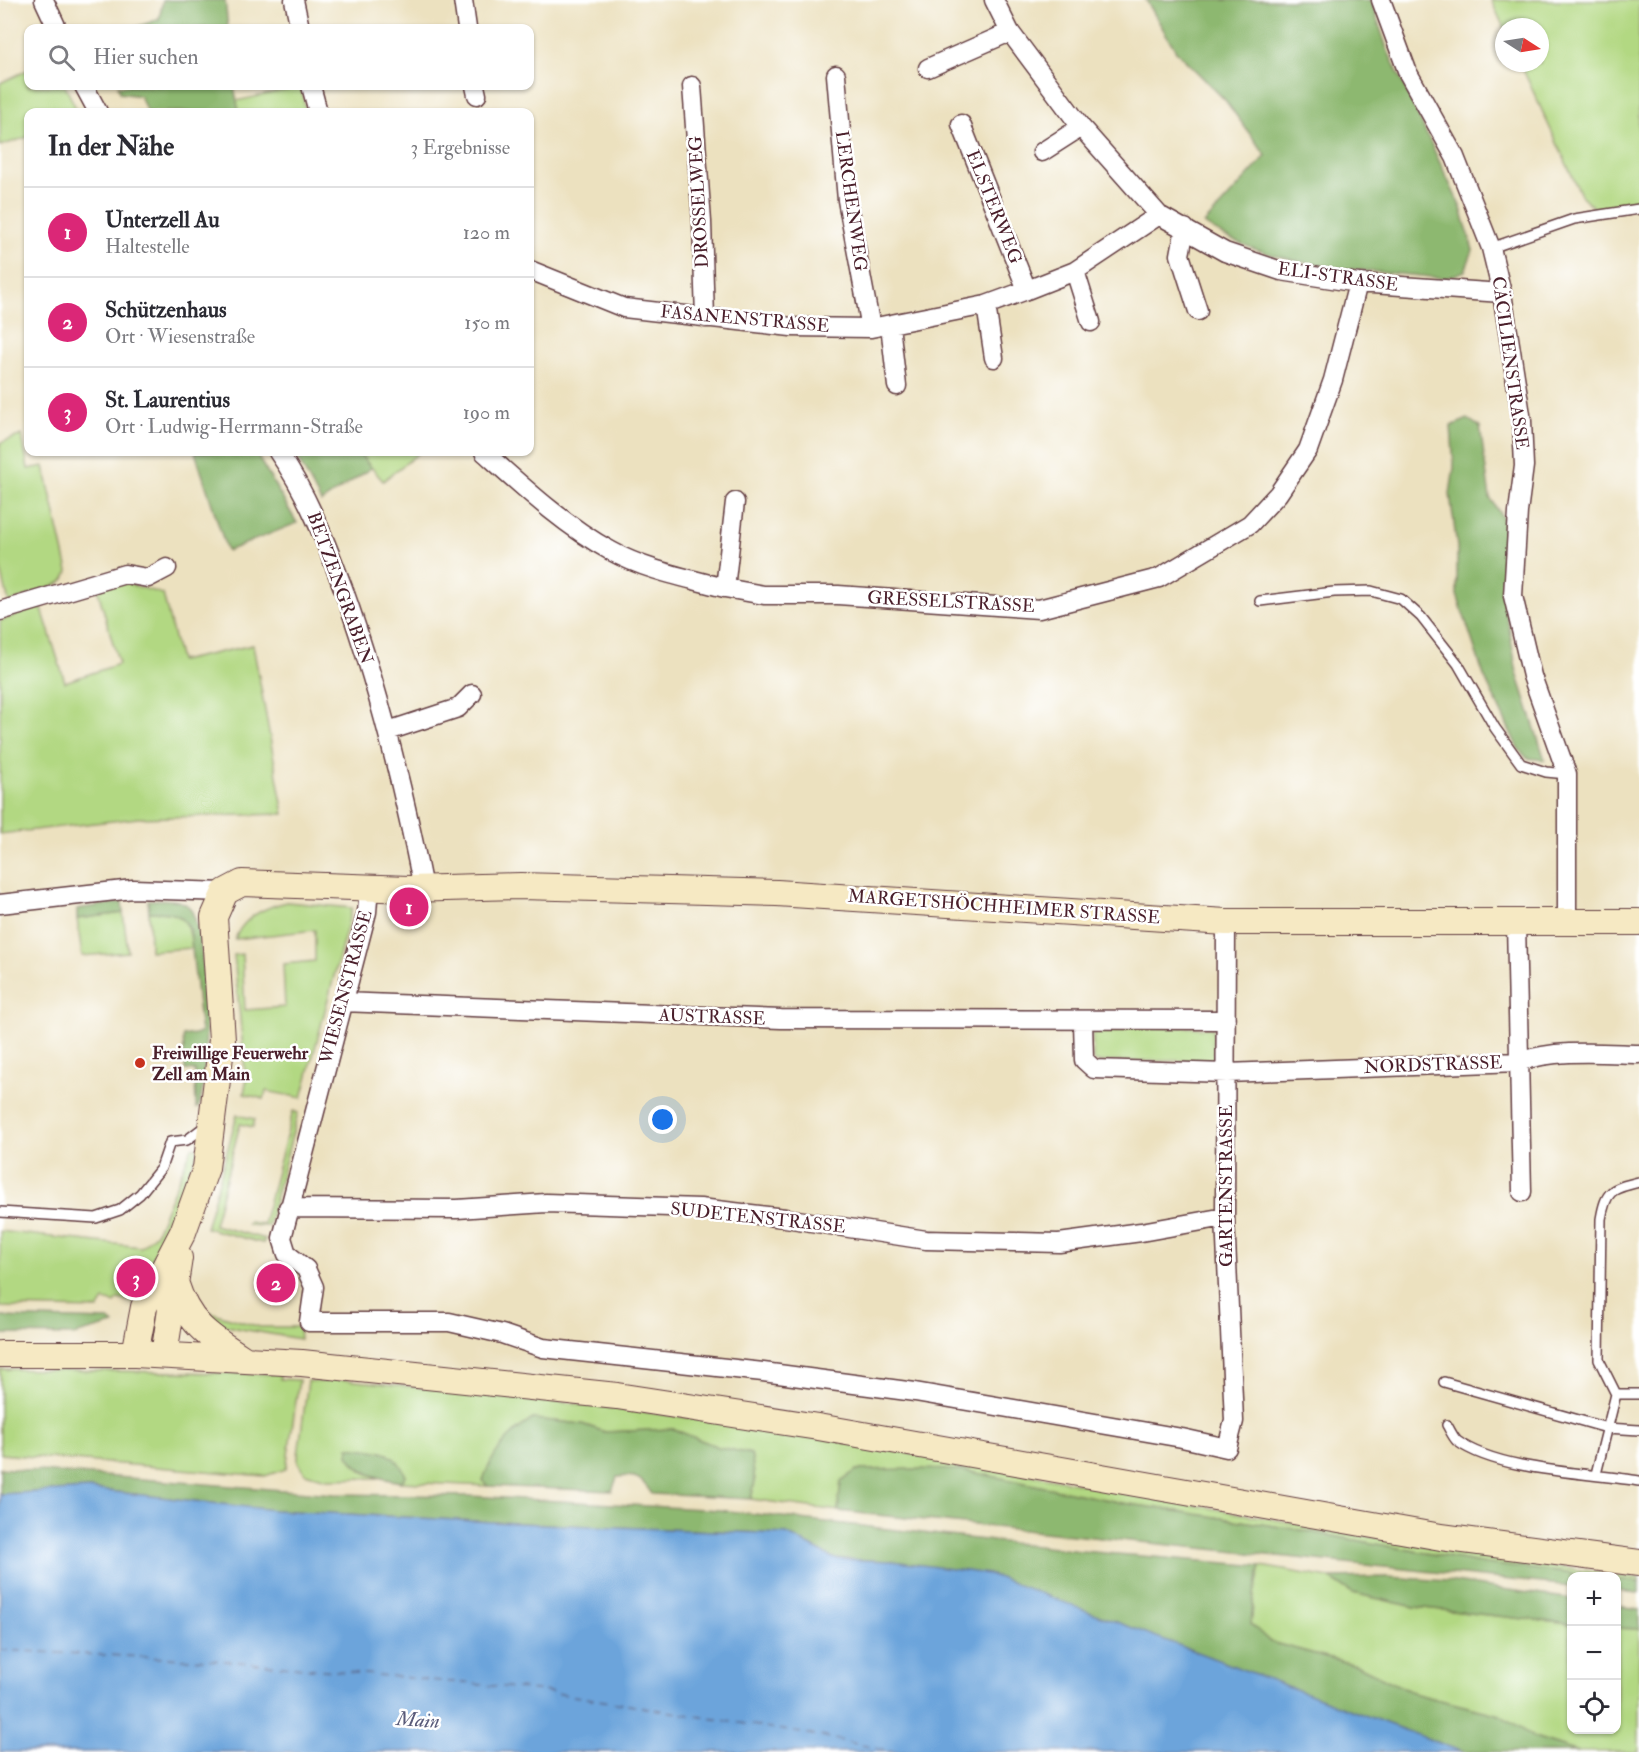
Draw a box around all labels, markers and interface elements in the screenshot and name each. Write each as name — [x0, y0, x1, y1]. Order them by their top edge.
north arrow — [1495, 18, 1549, 72]
search box — [24, 24, 534, 90]
icon: search — [45, 41, 78, 74]
text: Hier suchen — [93, 43, 199, 71]
street label: LERCHENWEG — [830, 129, 872, 273]
text: In der Nähe — [48, 131, 174, 163]
text: 3 Ergebnisse — [411, 135, 510, 160]
street label: DROSSELWEG — [684, 135, 714, 269]
street label: ELSTERWEG — [961, 147, 1027, 267]
text: Unterzell Au — [105, 206, 220, 234]
text: 1 — [64, 220, 71, 245]
text: 120 m — [463, 220, 510, 245]
text: Haltestelle — [105, 234, 190, 259]
street label: ELI-STRASSE — [1276, 257, 1400, 297]
street label: CÄCILIENSTRASSE — [1486, 275, 1534, 451]
text: Schützenhaus — [105, 296, 227, 324]
street label: FASANENSTRASSE — [660, 300, 830, 338]
text: 2 — [62, 310, 73, 335]
text: 150 m — [464, 310, 510, 335]
text: Ort · Wiesenstraße — [105, 324, 255, 349]
text: St. Laurentius — [105, 386, 230, 414]
text: 3 — [64, 400, 71, 425]
text: 190 m — [463, 400, 510, 425]
text: Ort · Ludwig-Herrmann-Straße — [105, 414, 363, 439]
street label: BETZENGRABEN — [302, 509, 378, 667]
street label: GRESSELSTRASSE — [867, 586, 1035, 618]
pin: 1 — [390, 884, 428, 930]
street label: MARGETSHÖCHHEIMER STRASSE — [847, 885, 1161, 929]
street label: WIESENSTRASSE — [314, 908, 378, 1067]
street label: AUSTRASSE — [657, 1004, 766, 1030]
place label: Freiwillige Feuerwehr Zell am Main — [152, 1042, 309, 1086]
street label: NORDSTRASSE — [1363, 1051, 1503, 1079]
marker: Freiwillige Feuerwehr Zell am Main — [133, 1056, 147, 1070]
your location — [648, 1105, 677, 1134]
street label: GARTENSTRASSE — [1215, 1105, 1238, 1267]
street label: SUDETENSTRASSE — [669, 1197, 847, 1239]
pin: 3 — [116, 1256, 156, 1300]
pin: 2 — [256, 1260, 296, 1306]
map controls — [1567, 1572, 1621, 1734]
button: + — [1567, 1572, 1621, 1626]
button: − — [1567, 1626, 1621, 1680]
button: locate — [1567, 1680, 1621, 1734]
water label: Main — [395, 1706, 440, 1734]

